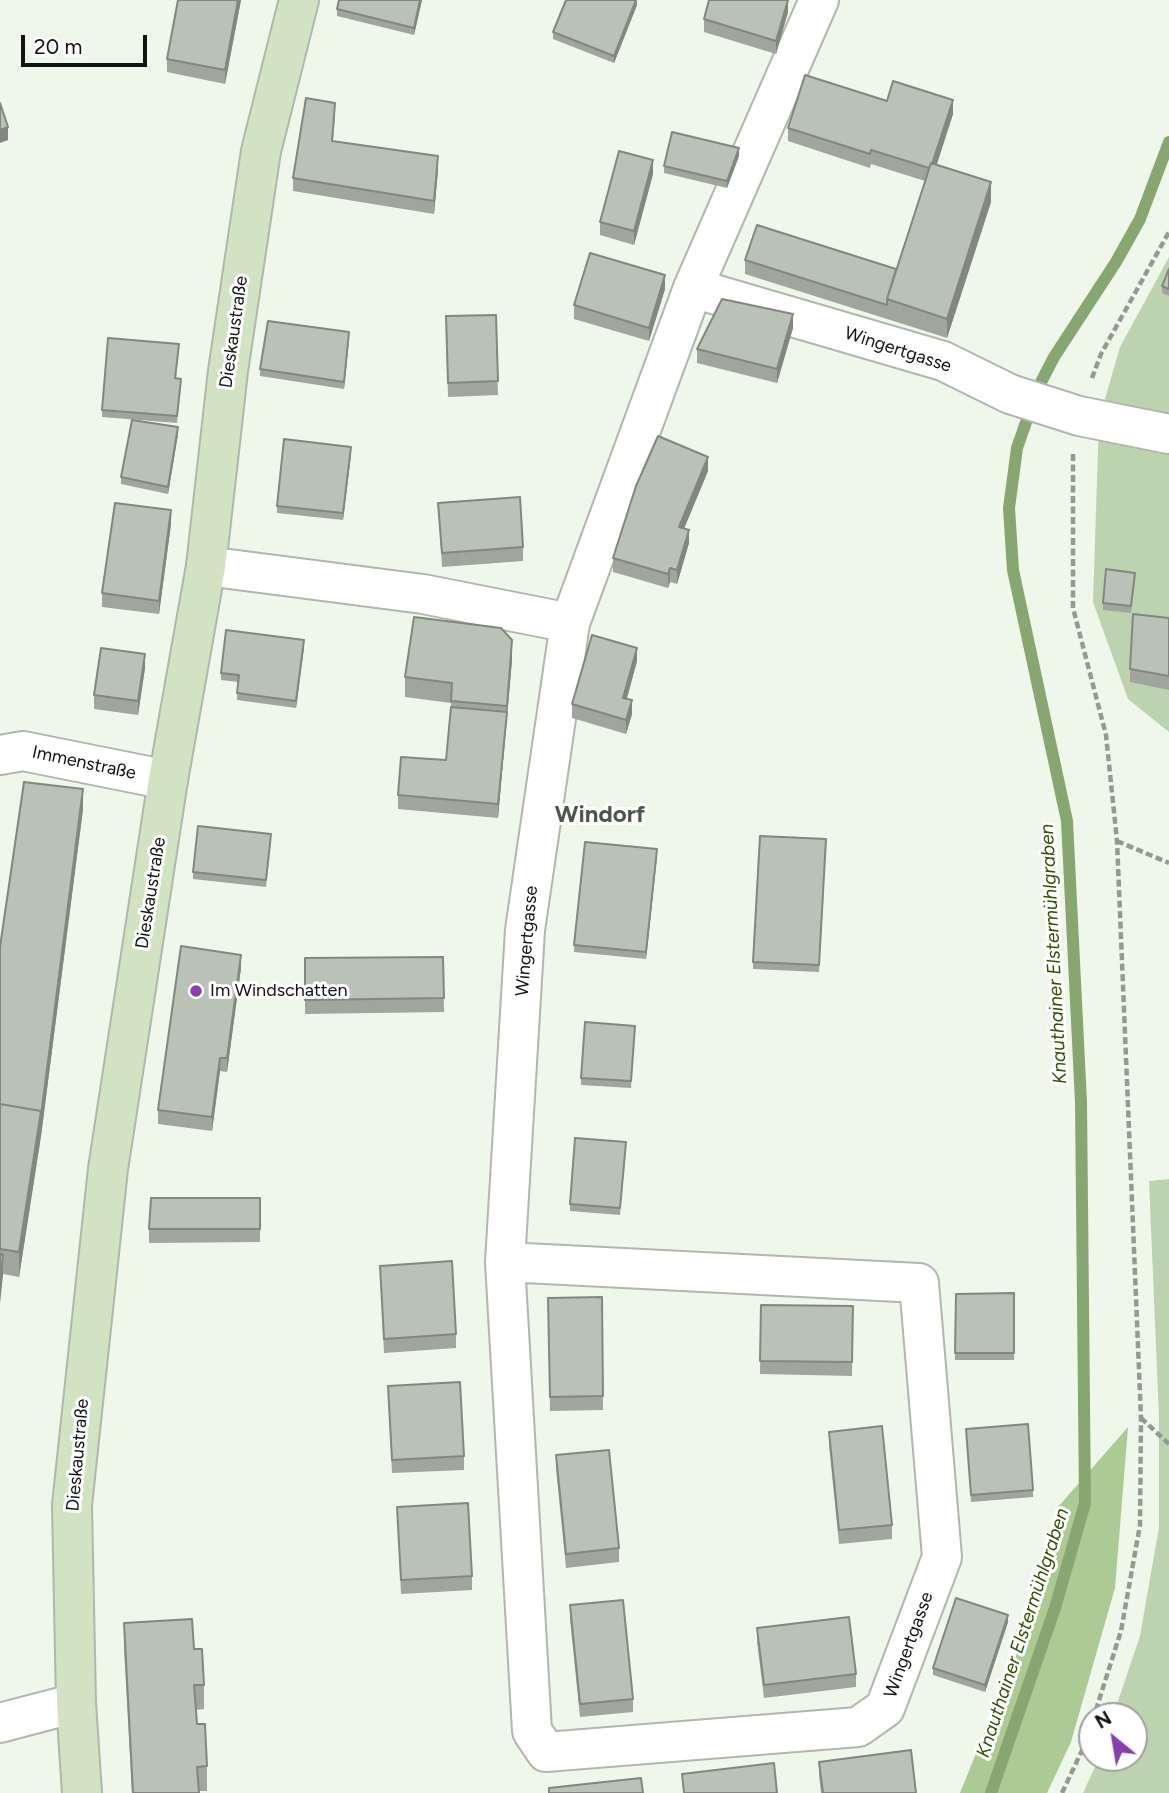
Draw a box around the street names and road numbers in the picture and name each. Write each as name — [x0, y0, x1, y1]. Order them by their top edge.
street label: Dieskaustraße — [215, 275, 253, 389]
street label: Wingertgasse — [842, 323, 954, 377]
street label: Immenstraße — [30, 741, 138, 785]
street label: Dieskaustraße — [131, 836, 171, 950]
street label: Wingertgasse — [511, 885, 543, 997]
street label: Dieskaustraße — [62, 1398, 94, 1512]
street label: Wingertgasse — [880, 1589, 938, 1701]

